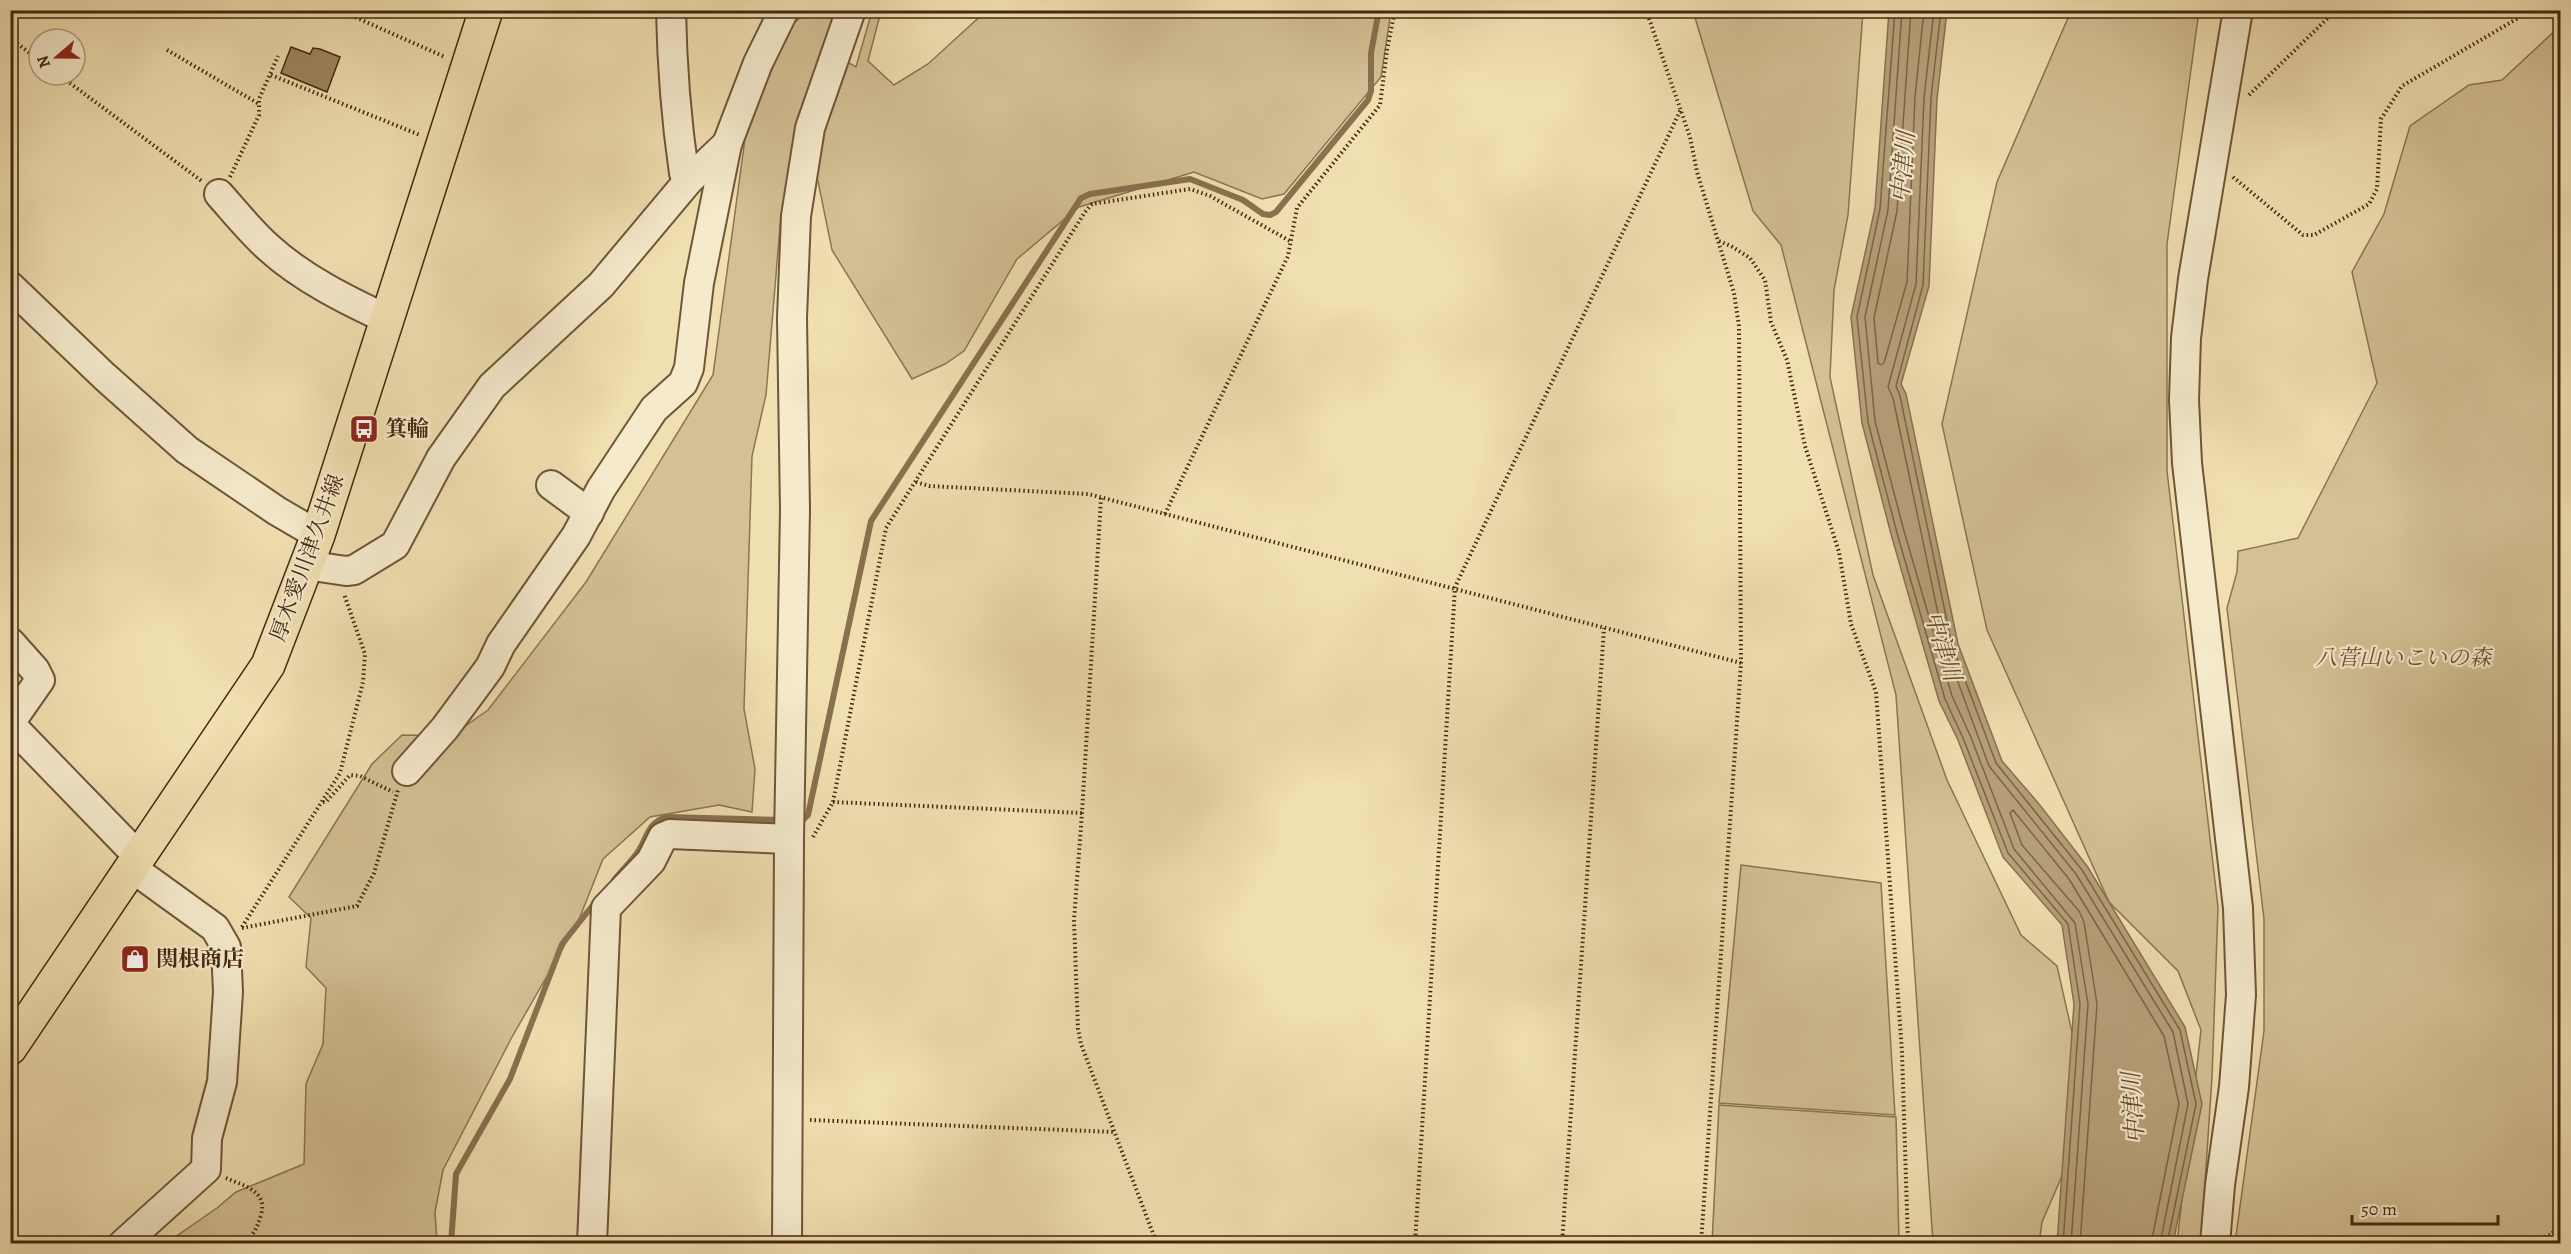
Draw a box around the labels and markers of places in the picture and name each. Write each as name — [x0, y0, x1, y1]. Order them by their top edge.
bus stop icon: 箕輪 — [348, 413, 380, 445]
place label: 箕輪 — [385, 414, 429, 444]
shop icon: 関根商店 — [119, 943, 151, 975]
place label: 関根商店 — [156, 944, 244, 974]

